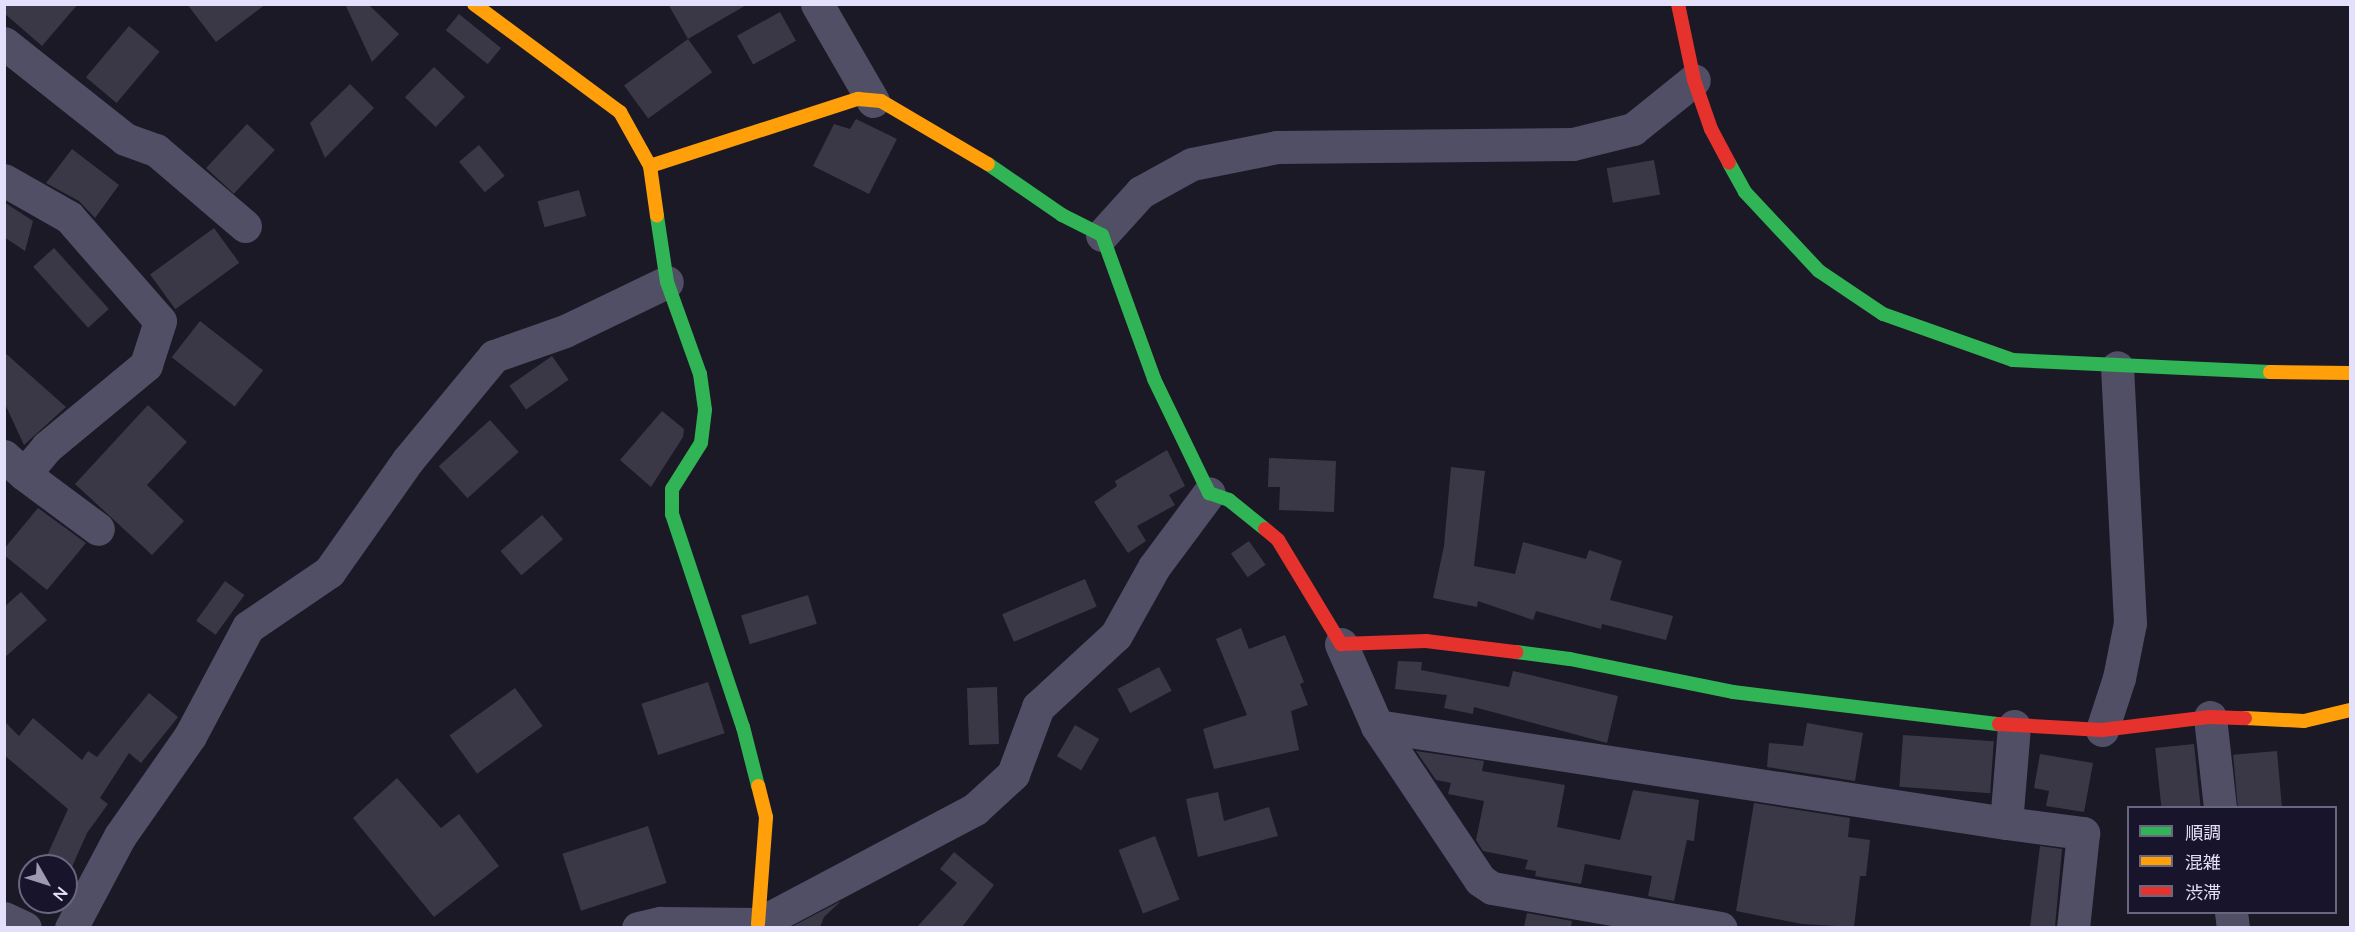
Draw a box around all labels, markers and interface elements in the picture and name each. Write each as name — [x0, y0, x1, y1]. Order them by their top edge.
legend — [2127, 806, 2337, 914]
text: 順調 — [2185, 821, 2221, 843]
text: 混雑 — [2185, 851, 2221, 873]
north arrow — [18, 854, 78, 914]
text: 渋滞 — [2185, 881, 2221, 903]
text: N — [50, 884, 72, 905]

